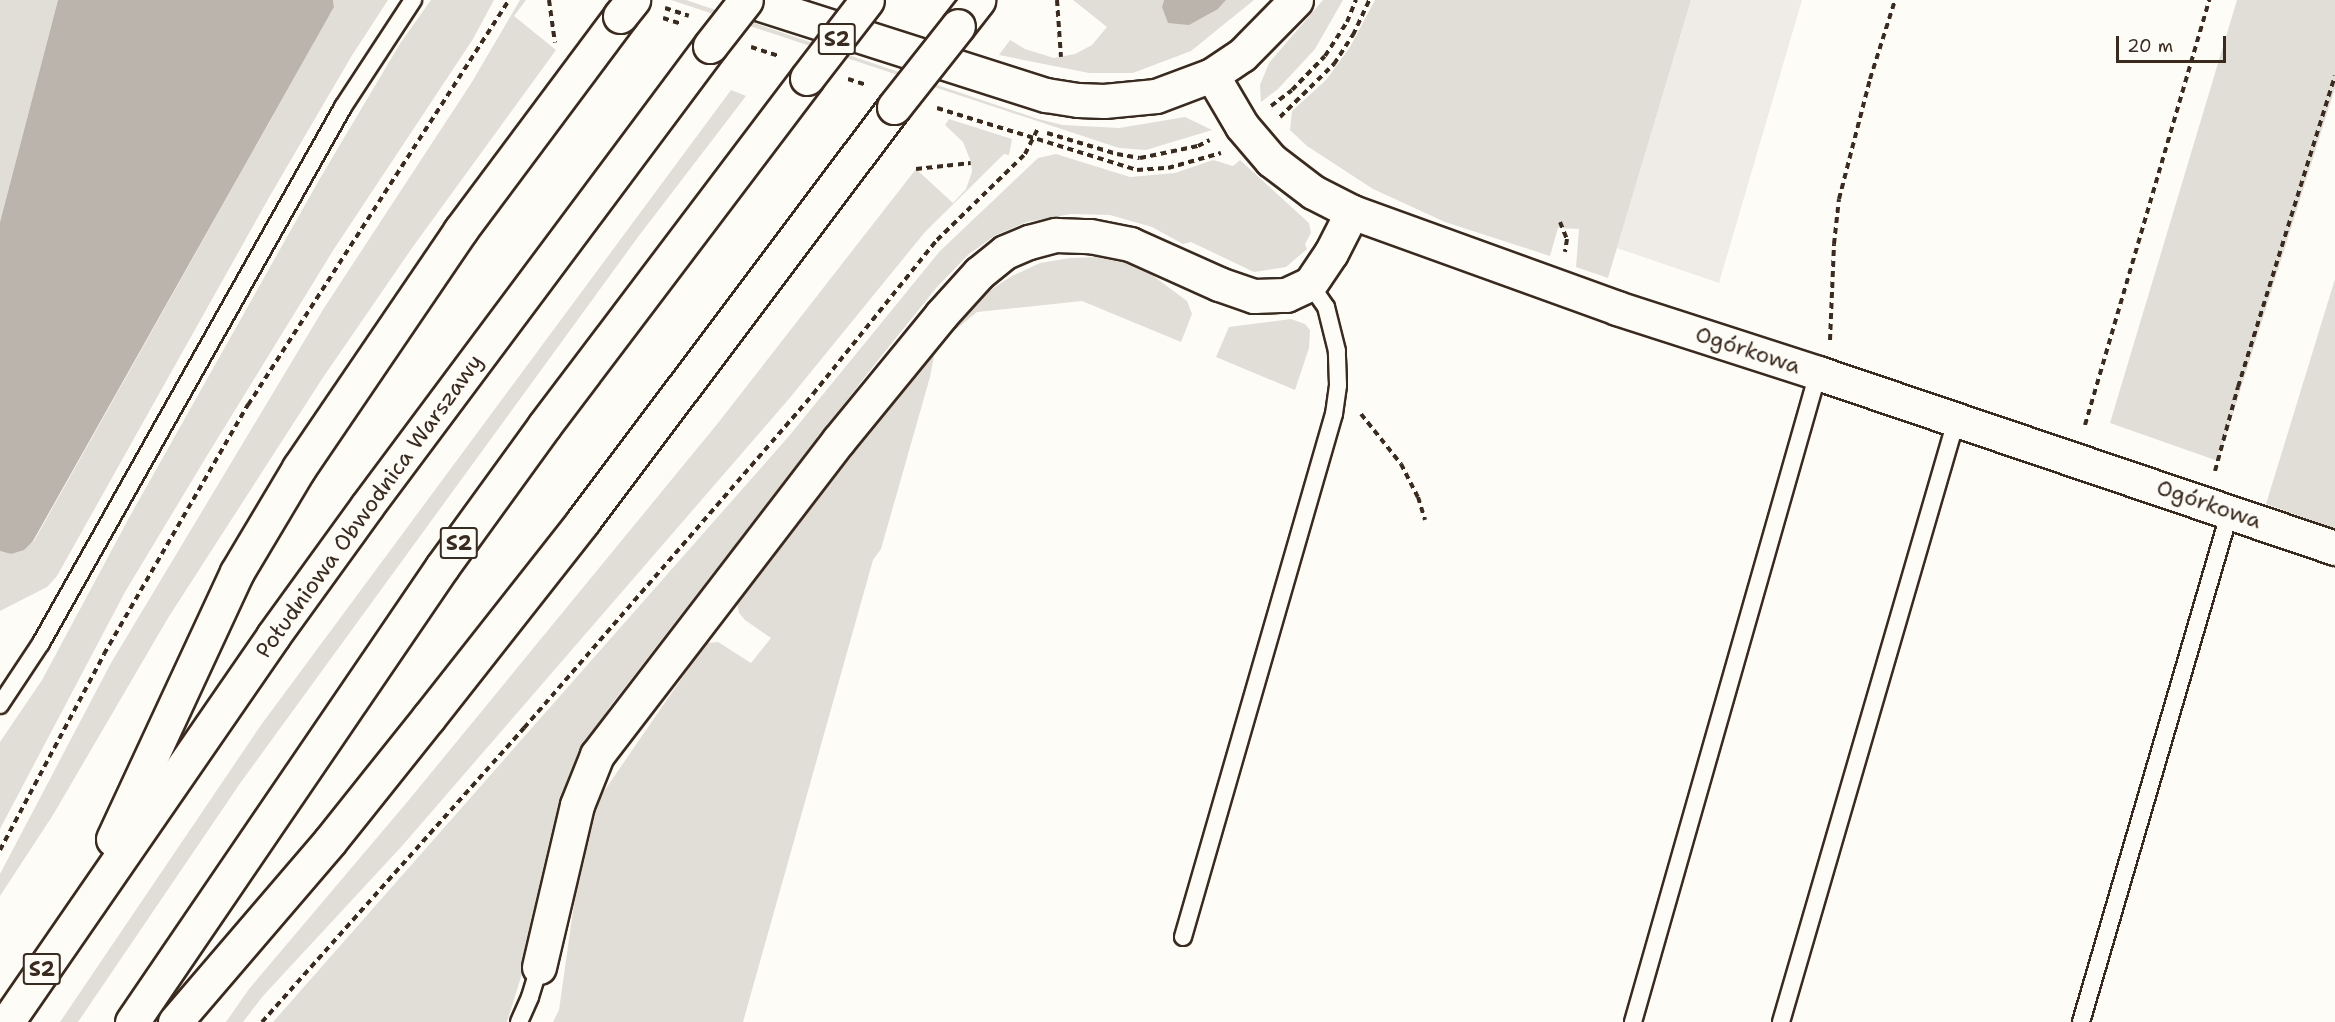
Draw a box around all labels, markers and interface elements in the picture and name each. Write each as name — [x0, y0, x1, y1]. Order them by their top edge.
road number: S2 — [818, 21, 856, 57]
scale bar — [2119, 24, 2228, 62]
text: 20 m — [2127, 34, 2173, 58]
street label: Ogórkowa — [1692, 321, 1804, 379]
street label: Południowa Obwodnica Warszawy — [250, 349, 488, 663]
street label: Ogórkowa — [2153, 474, 2265, 534]
road number: S2 — [440, 525, 478, 561]
road number: S2 — [22, 951, 62, 987]

